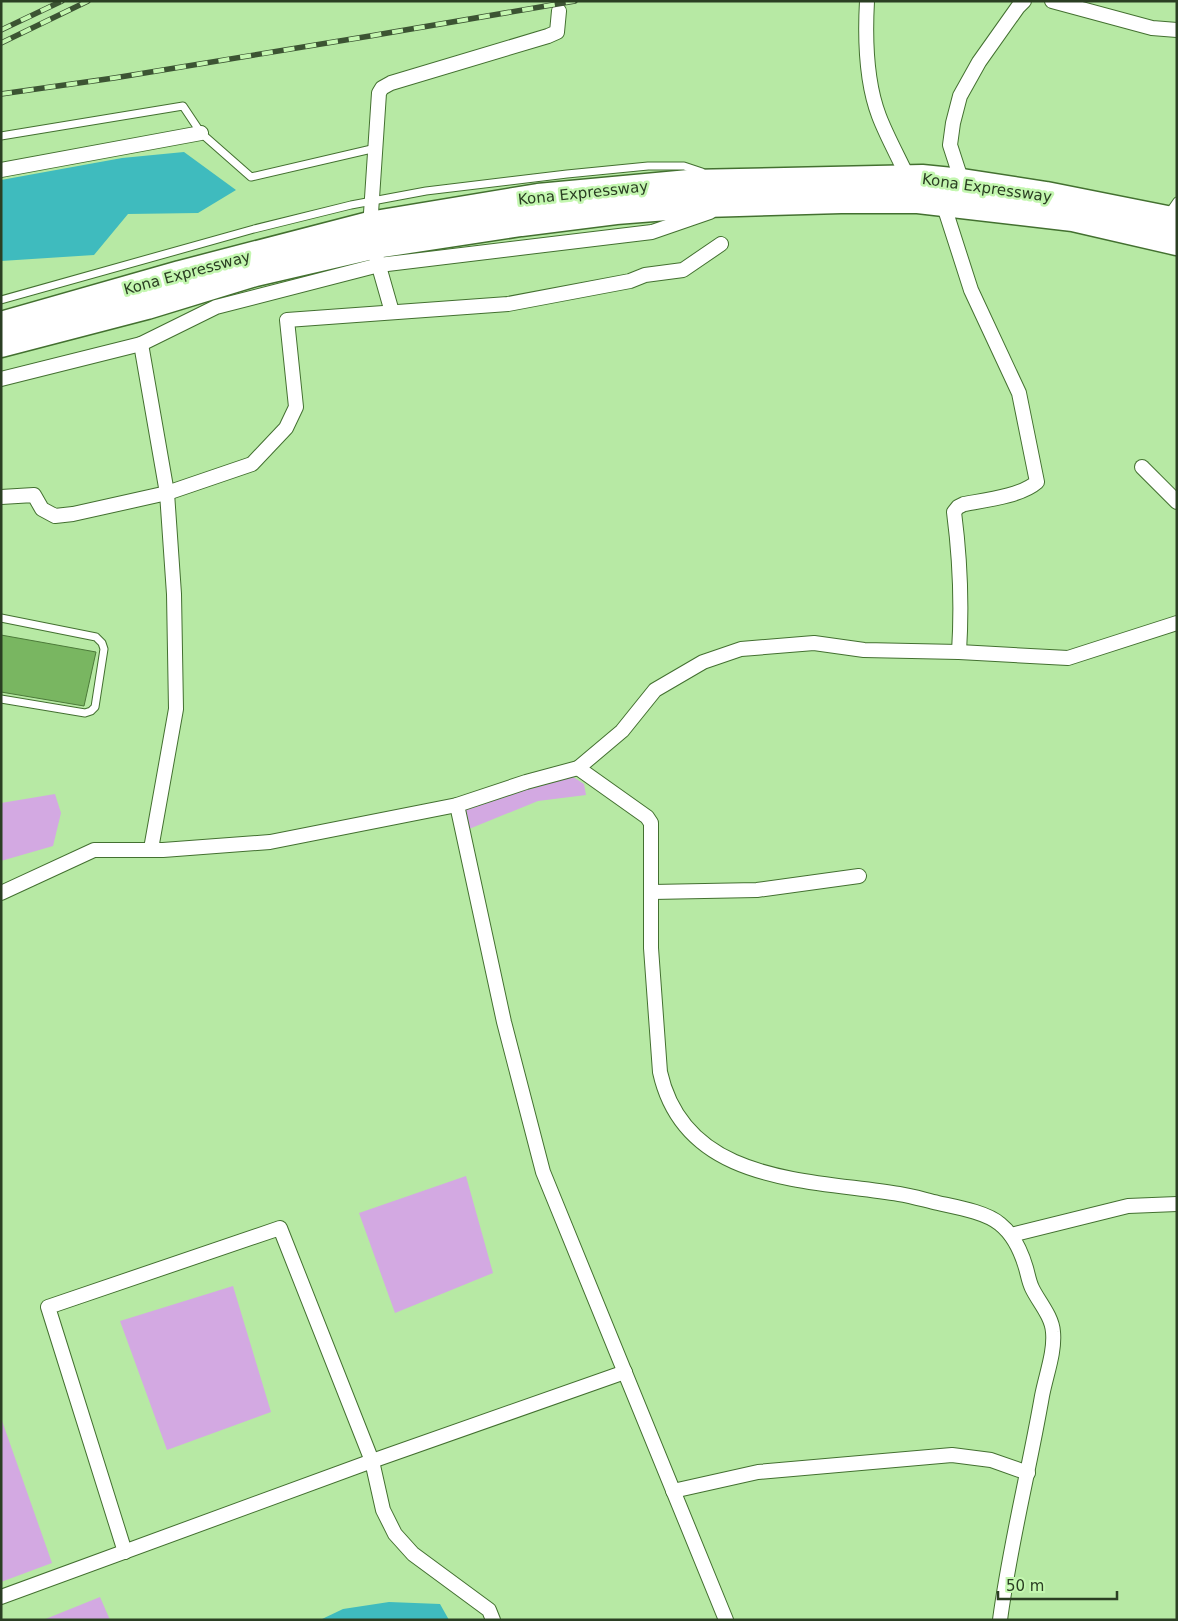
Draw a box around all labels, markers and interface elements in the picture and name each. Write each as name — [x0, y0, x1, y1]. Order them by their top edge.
street label: Kona Expressway — [921, 170, 1053, 206]
street label: Kona Expressway — [517, 177, 649, 209]
street label: Kona Expressway — [122, 247, 253, 299]
scale bar — [998, 1568, 1117, 1600]
text: 50 m — [1006, 1577, 1044, 1595]

